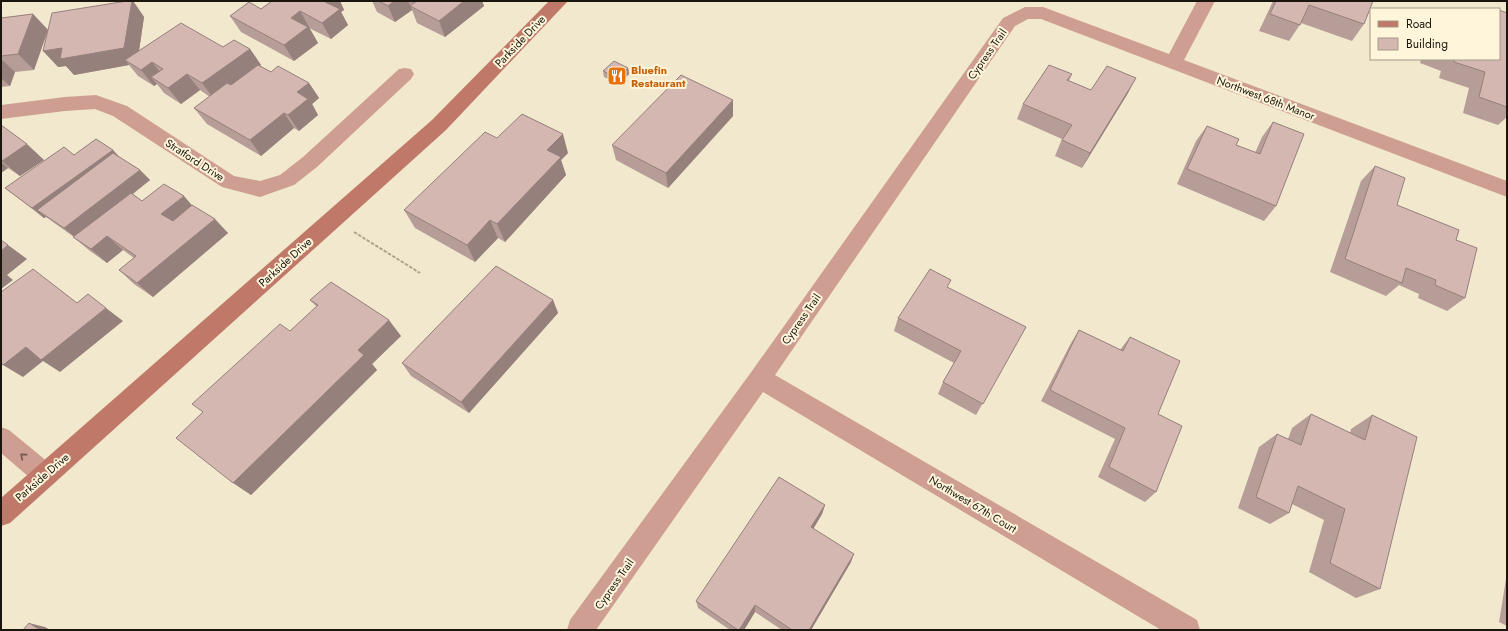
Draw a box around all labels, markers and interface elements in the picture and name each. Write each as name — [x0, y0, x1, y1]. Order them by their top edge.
legend — [1370, 8, 1500, 60]
street label: Parkside Drive — [491, 11, 549, 71]
text: Road — [1406, 15, 1432, 33]
street label: Cypress Trail — [964, 25, 1010, 83]
text: Building — [1406, 35, 1448, 53]
place label: Bluefin Restaurant — [631, 62, 686, 91]
restaurant icon: Bluefin Restaurant — [606, 65, 628, 87]
street label: Northwest 68th Manor — [1215, 72, 1318, 124]
street label: Stratford Drive — [162, 135, 228, 185]
street label: Parkside Drive — [255, 234, 315, 290]
street label: Cypress Trail — [778, 290, 824, 348]
street label: Parkside Drive — [12, 449, 73, 505]
one-way arrow — [20, 454, 28, 461]
street label: Northwest 67th Court — [926, 471, 1020, 537]
street label: Cypress Trail — [591, 555, 637, 613]

